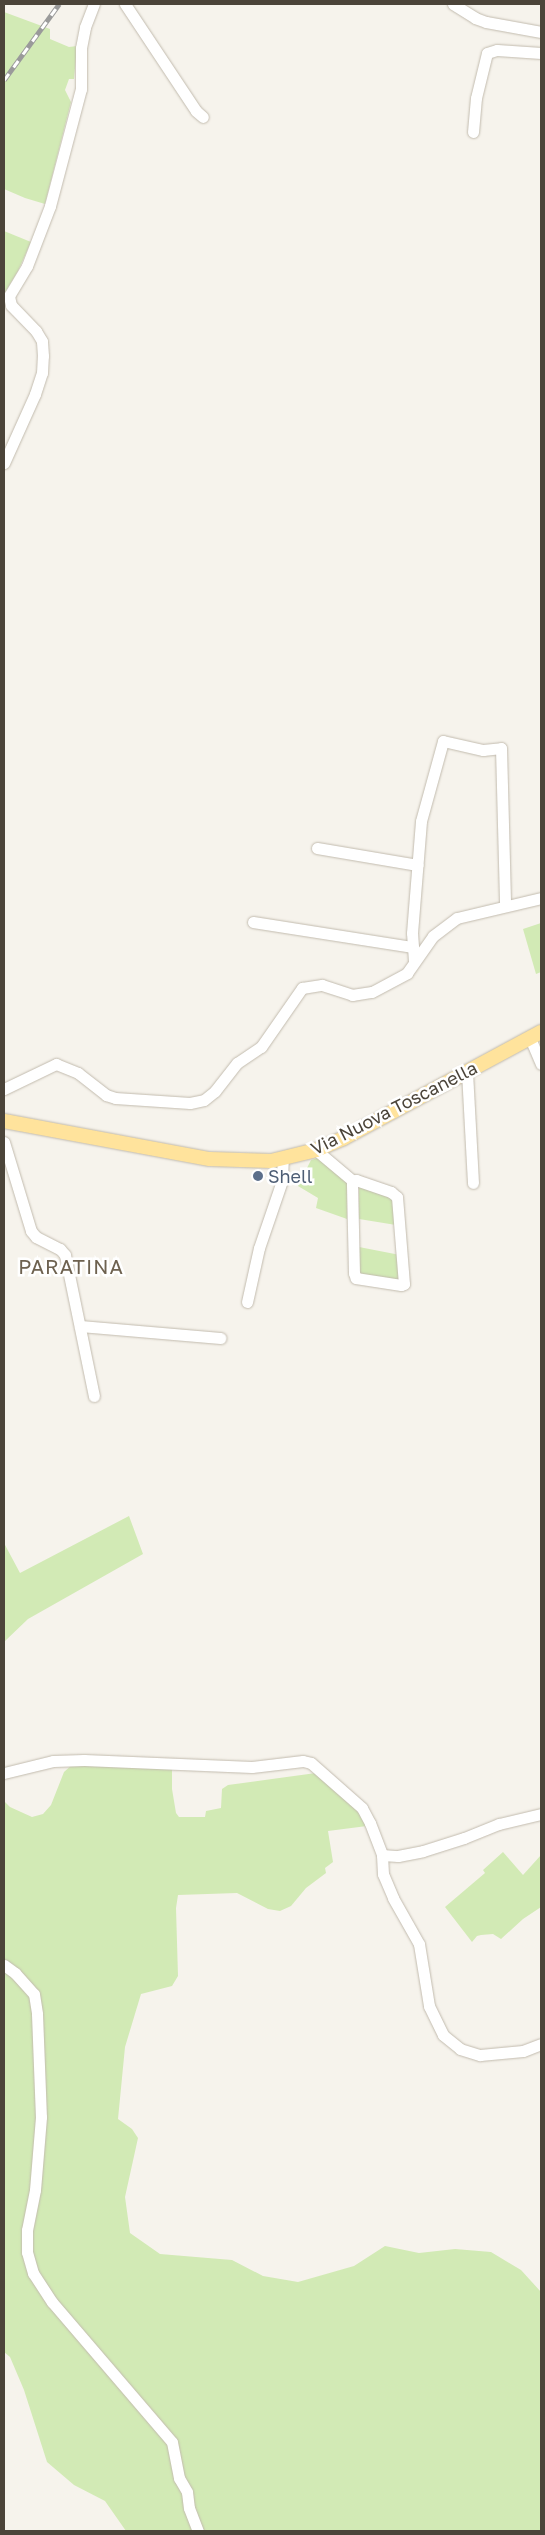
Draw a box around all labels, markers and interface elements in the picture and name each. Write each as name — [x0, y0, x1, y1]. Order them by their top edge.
street label: Via Nuova Toscanella — [307, 1057, 481, 1159]
place label: Shell — [268, 1165, 313, 1187]
marker: Shell — [252, 1170, 264, 1182]
district label: PARATINA — [17, 1254, 125, 1278]

